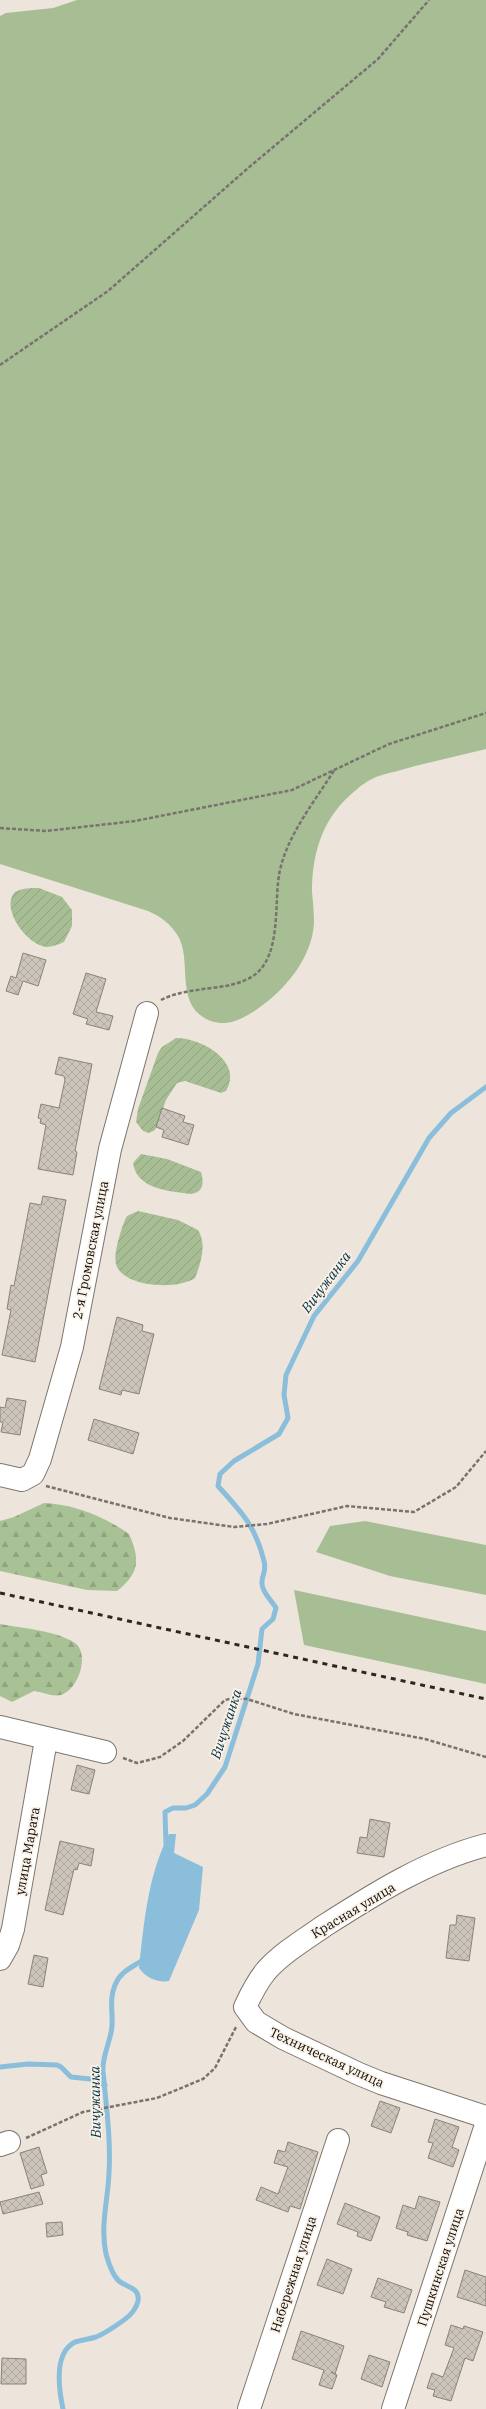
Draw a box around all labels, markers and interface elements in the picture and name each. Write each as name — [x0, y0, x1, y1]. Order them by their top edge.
street label: 2-я Громовская улица — [69, 1179, 112, 1321]
water label: Вичужанка — [297, 1248, 355, 1317]
water label: Вичужанка — [206, 1687, 246, 1762]
street label: улица Марата — [11, 1806, 44, 1896]
street label: Красная улица — [308, 1879, 399, 1942]
street label: Техническая улица — [267, 2023, 387, 2091]
water label: Вичужанка — [85, 2065, 105, 2139]
street label: Пушкинская улица — [413, 2206, 468, 2329]
street label: Набережная улица — [267, 2214, 320, 2335]

